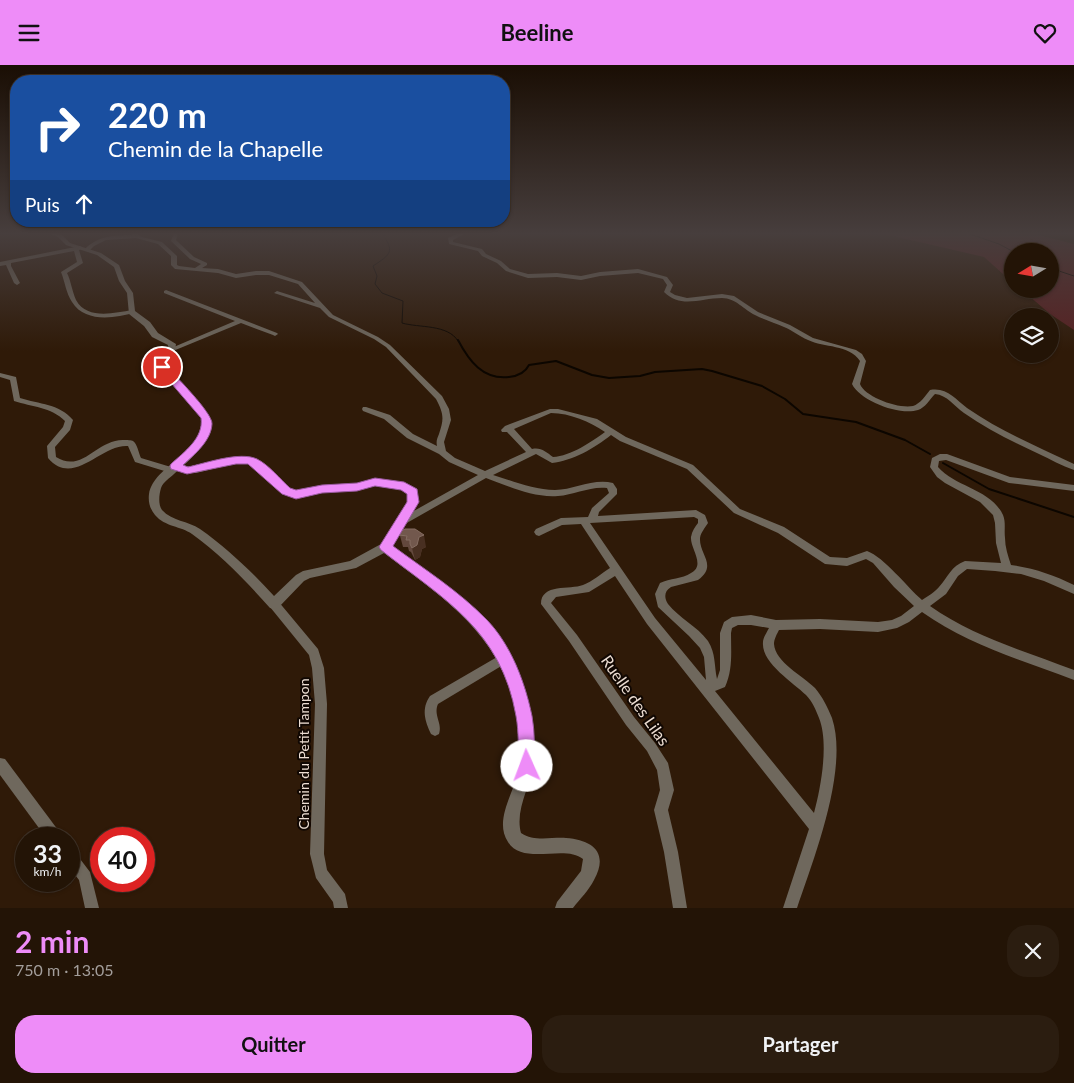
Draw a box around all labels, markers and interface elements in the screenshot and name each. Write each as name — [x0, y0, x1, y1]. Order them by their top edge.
icon: menu — [15, 19, 43, 47]
text: Beeline — [500, 19, 574, 46]
icon: heart — [1031, 19, 1059, 47]
text: 220 m — [108, 93, 207, 135]
icon: right — [25, 95, 90, 160]
text: Chemin de la Chapelle — [108, 135, 323, 162]
icon: ahead — [70, 190, 98, 218]
text: Puis — [25, 193, 60, 216]
north arrow — [1004, 243, 1059, 297]
map controls — [1004, 243, 1059, 363]
button: layers — [1004, 308, 1059, 363]
pin — [141, 346, 183, 388]
icon: arrive — [148, 353, 176, 381]
street label: Ruelle des Lilas — [598, 651, 674, 749]
street label: Chemin du Petit Tampon — [295, 679, 312, 829]
position arrow — [500, 739, 552, 791]
speed limit sign: 40 — [90, 827, 155, 892]
text: 33 — [33, 838, 62, 868]
text: km/h — [33, 864, 62, 879]
text: 2 min — [15, 923, 89, 959]
button: close — [1007, 925, 1059, 977]
text: 750 m · 13:05 — [15, 960, 114, 979]
button: Quitter — [15, 1015, 532, 1073]
button: Partager — [542, 1015, 1059, 1073]

